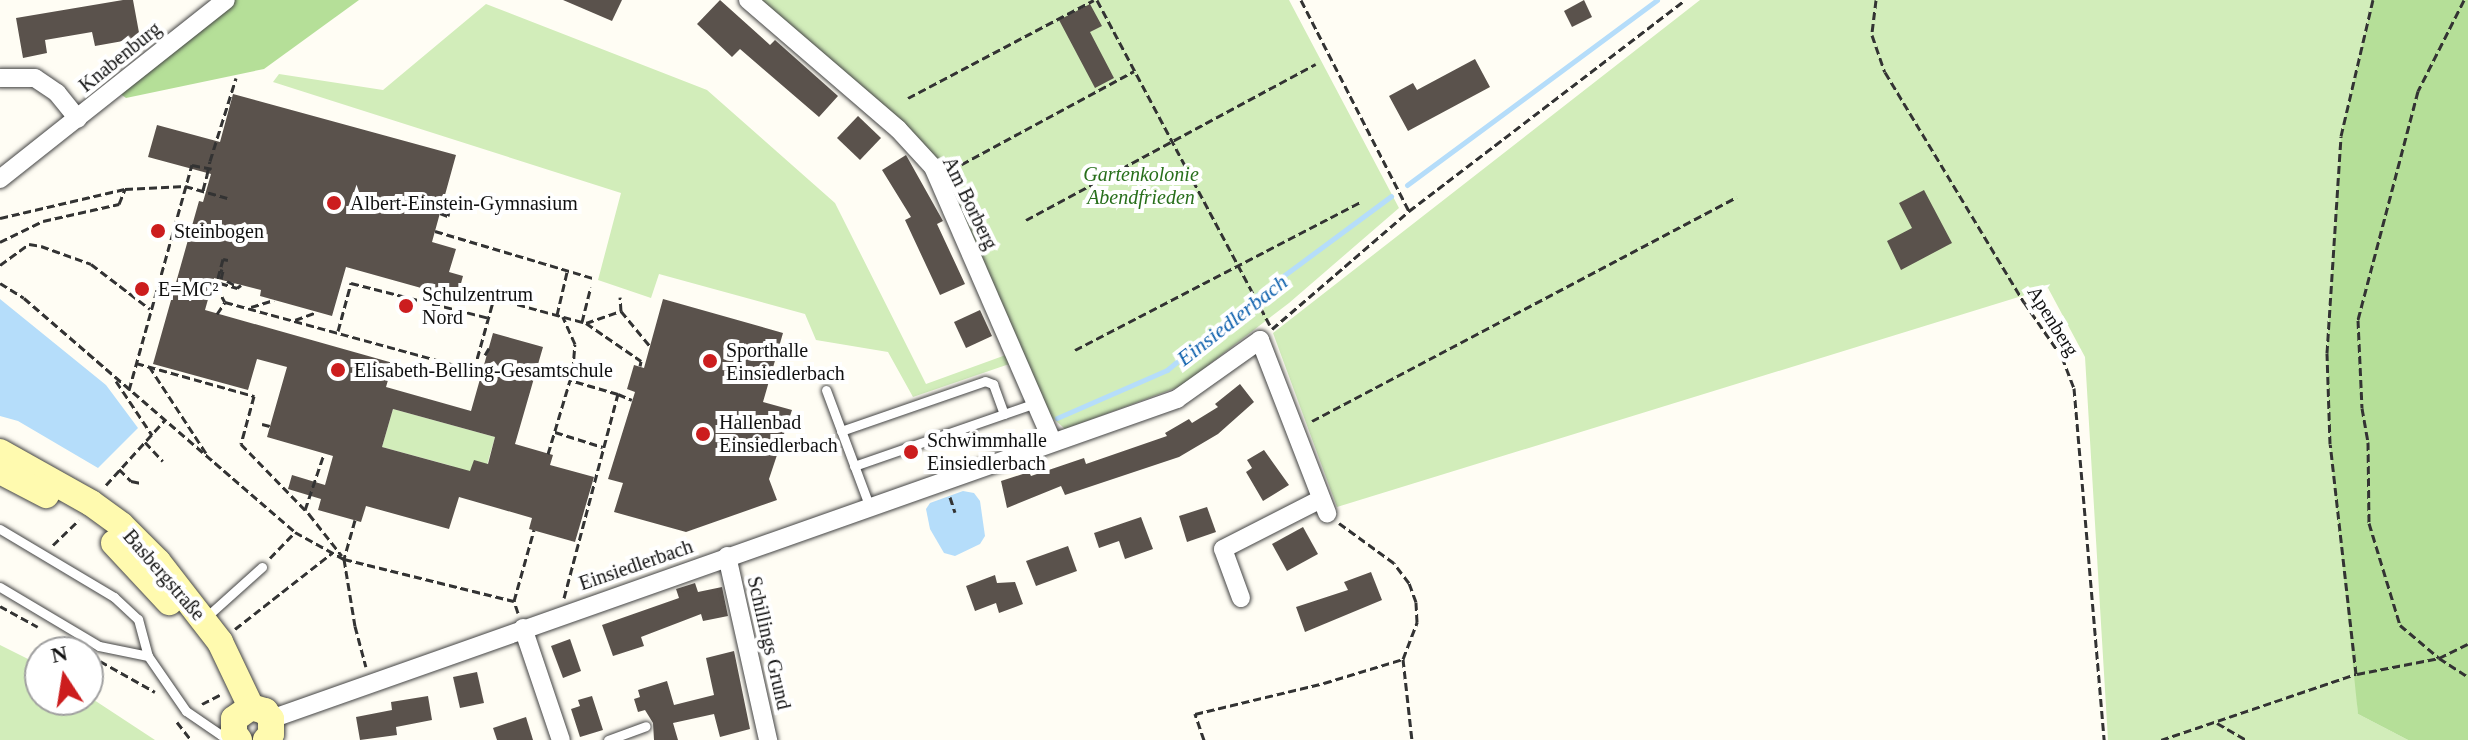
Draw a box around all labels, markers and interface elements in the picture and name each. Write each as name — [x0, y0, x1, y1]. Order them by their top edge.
street label: Knabenburg — [74, 17, 166, 97]
street label: Am Borberg — [937, 153, 1003, 253]
park label: Gartenkolonie Abendfrieden — [1083, 162, 1199, 209]
place label: Albert-Einstein-Gymnasium — [350, 191, 578, 215]
marker: Albert-Einstein-Gymnasium — [325, 194, 343, 212]
place label: Steinbogen — [174, 219, 264, 243]
marker: Steinbogen — [149, 222, 167, 240]
water label: Einsiedlerbach — [1171, 269, 1293, 371]
place label: E=MC² — [158, 277, 219, 301]
marker: E=MC² — [133, 280, 151, 298]
street label: Apenberg — [2022, 281, 2084, 361]
place label: Schulzentrum Nord — [422, 282, 533, 329]
marker: Schulzentrum Nord — [397, 297, 415, 315]
place label: Sporthalle Einsiedlerbach — [726, 338, 845, 385]
marker: Sporthalle Einsiedlerbach — [701, 352, 719, 370]
place label: Elisabeth-Belling-Gesamtschule — [354, 358, 613, 382]
marker: Elisabeth-Belling-Gesamtschule — [329, 361, 347, 379]
place label: Hallenbad Einsiedlerbach — [719, 410, 838, 457]
marker: Hallenbad Einsiedlerbach — [694, 425, 712, 443]
place label: Schwimmhalle Einsiedlerbach — [927, 428, 1047, 475]
marker: Schwimmhalle Einsiedlerbach — [902, 443, 920, 461]
street label: Basbergstraße — [118, 525, 210, 625]
street label: Einsiedlerbach — [576, 534, 696, 596]
street label: Schillings Grund — [742, 574, 796, 712]
north arrow — [24, 636, 104, 716]
text: N — [49, 640, 70, 668]

